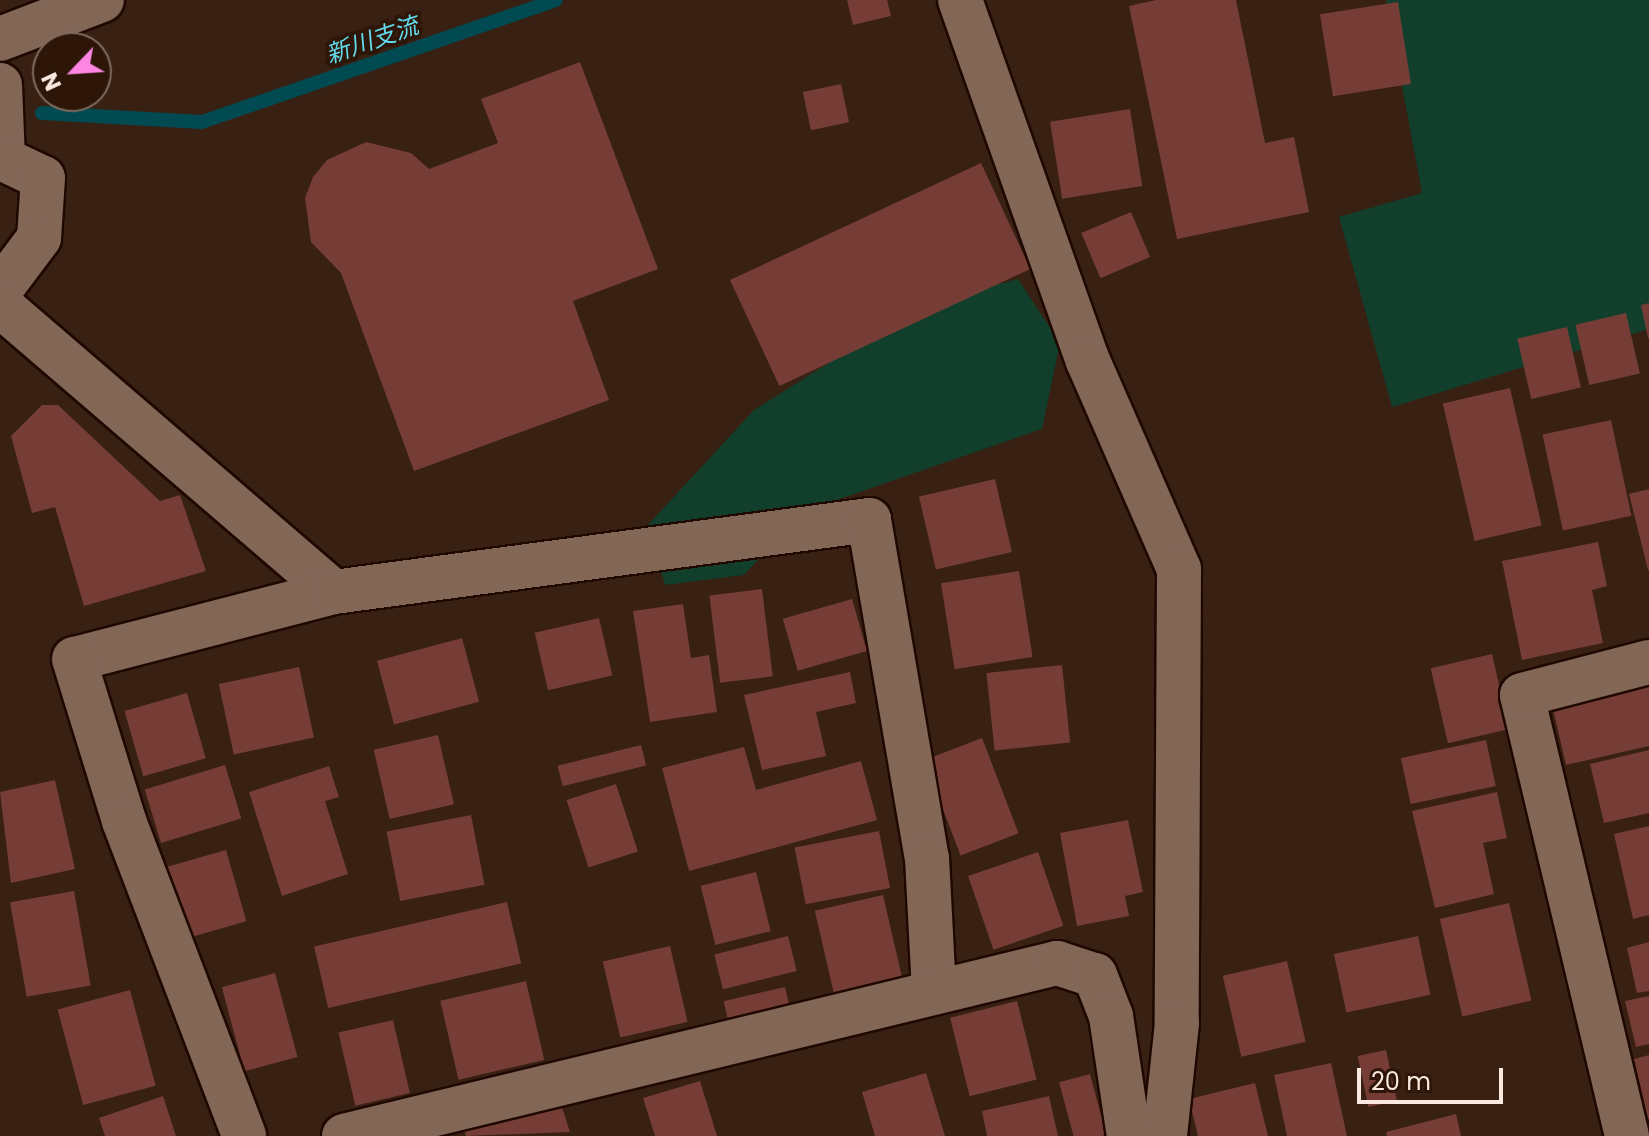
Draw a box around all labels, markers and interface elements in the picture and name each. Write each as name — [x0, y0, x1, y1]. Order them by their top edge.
water label: 新川支流 — [322, 11, 422, 69]
north arrow — [32, 32, 112, 112]
text: N — [34, 67, 69, 96]
scale bar — [1361, 1052, 1507, 1102]
text: 20 m — [1371, 1065, 1431, 1098]

